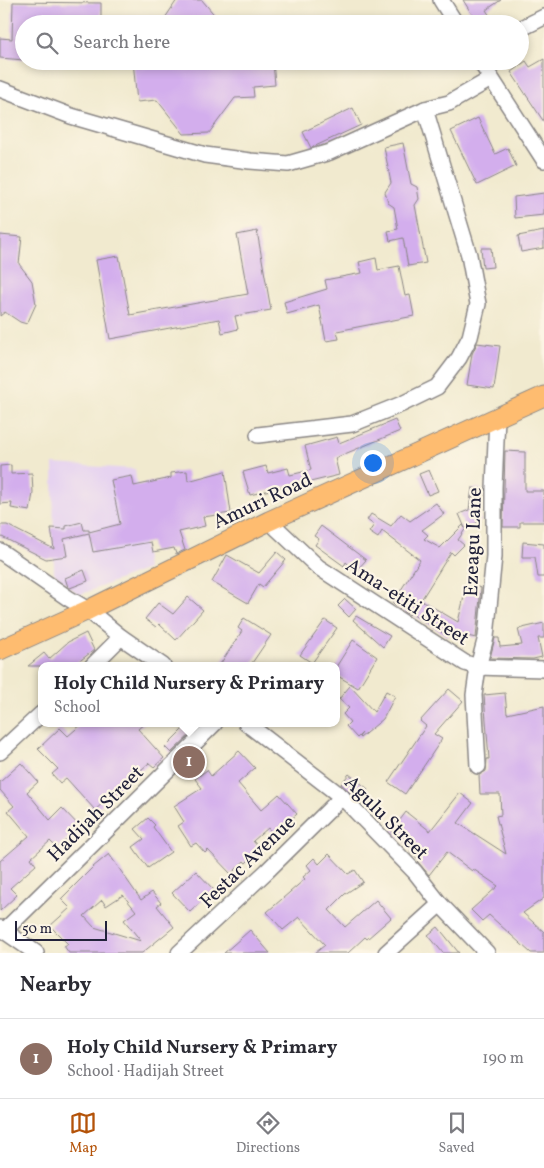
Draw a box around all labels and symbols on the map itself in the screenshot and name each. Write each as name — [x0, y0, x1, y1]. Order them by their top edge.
your location — [360, 450, 386, 476]
street label: Amuri Road — [209, 467, 317, 537]
street label: Ezeagu Lane — [458, 487, 490, 597]
street label: Ama-etiti Street — [340, 552, 474, 653]
pin: 1 — [173, 743, 205, 781]
street label: Hadijah Street — [42, 760, 151, 869]
street label: Agulu Street — [337, 770, 434, 867]
street label: Festac Avenue — [194, 809, 303, 915]
scale bar — [15, 918, 108, 941]

